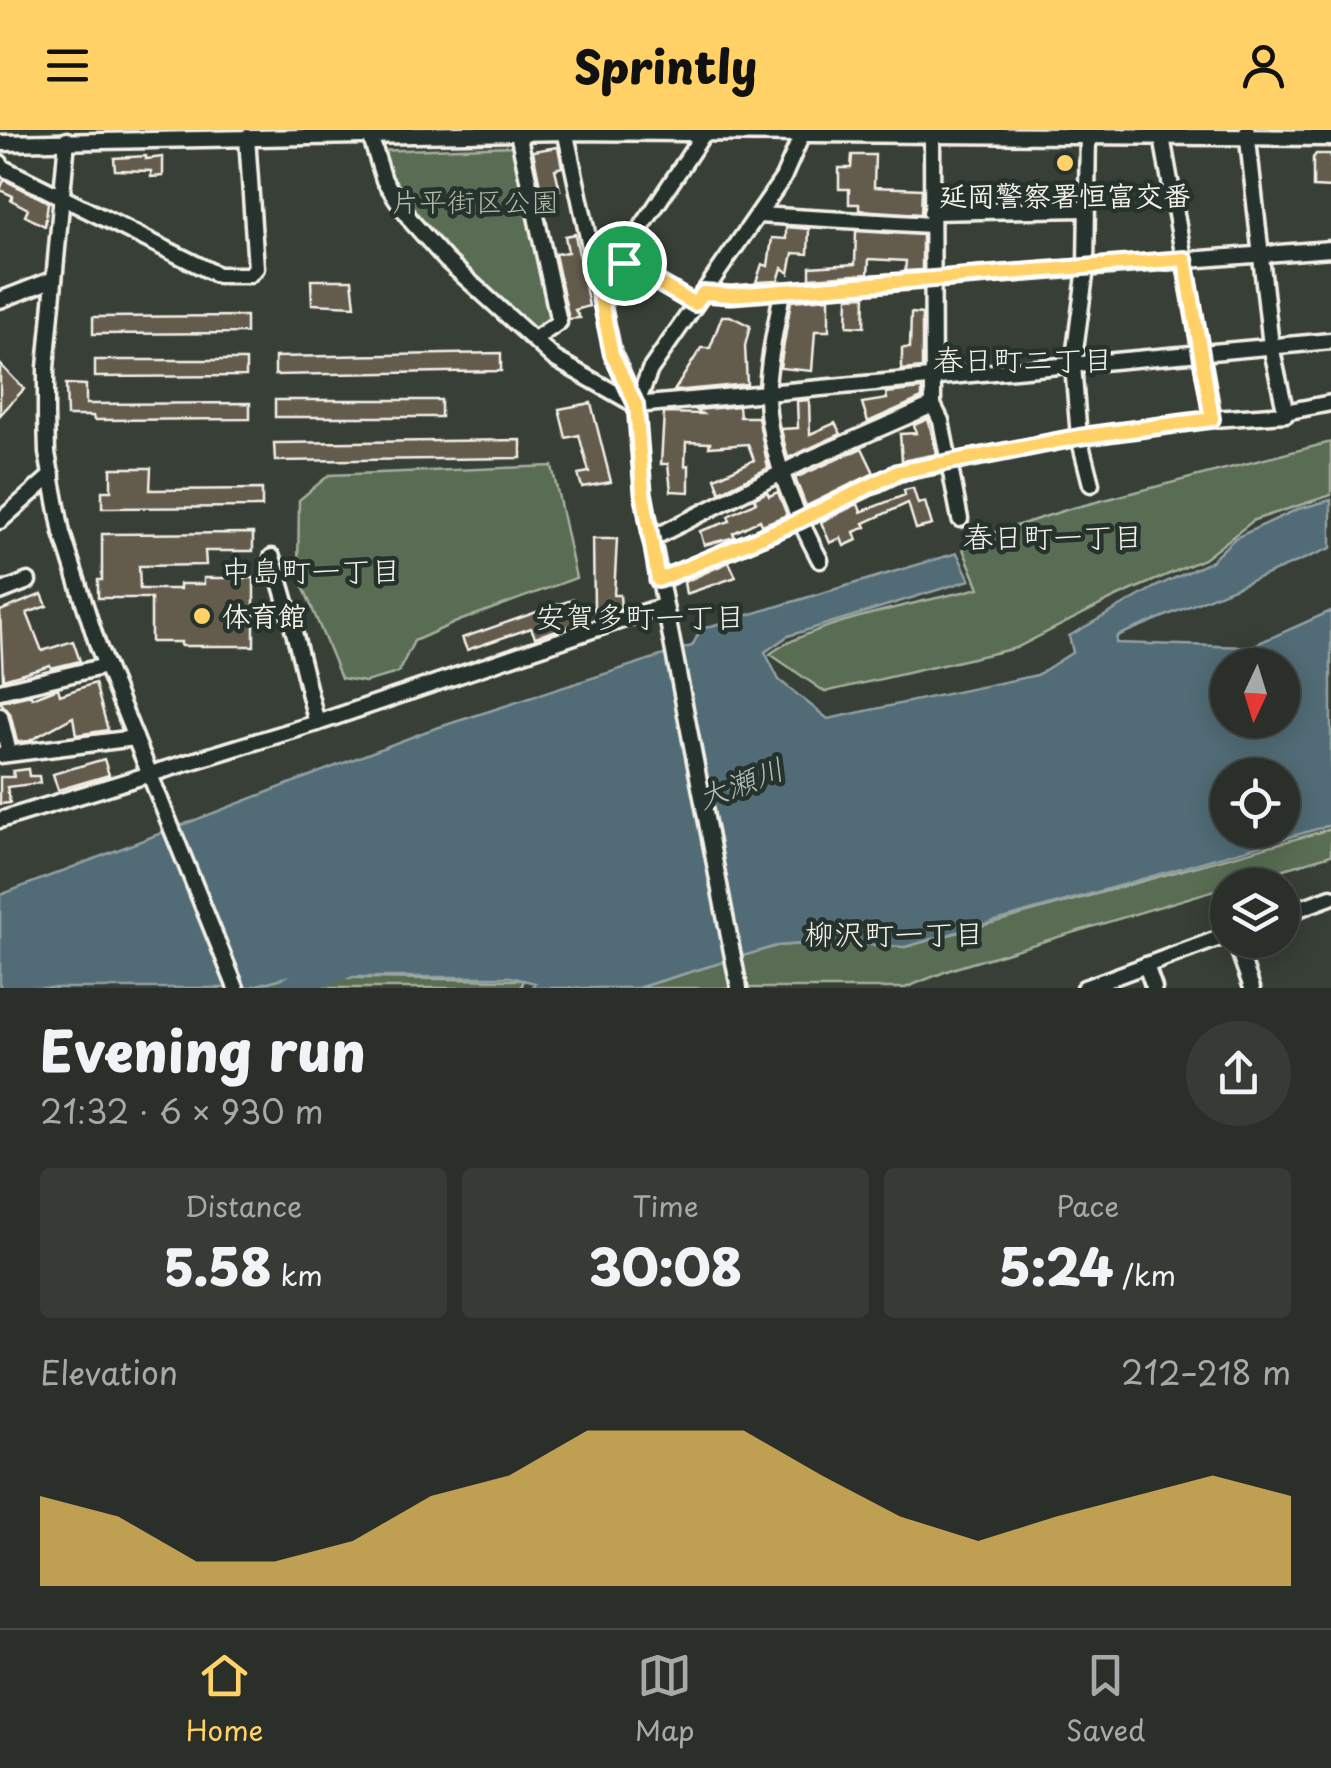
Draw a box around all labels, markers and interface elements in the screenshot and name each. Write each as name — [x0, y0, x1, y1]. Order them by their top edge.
text: Sprintly — [574, 31, 757, 99]
icon: menu — [40, 38, 95, 93]
icon: person — [1236, 38, 1291, 93]
marker: 延岡警察署恒富交番 — [1054, 152, 1076, 174]
place label: 延岡警察署恒富交番 — [939, 173, 1191, 216]
park label: 片平街区公園 — [391, 179, 559, 222]
pin — [582, 221, 667, 306]
icon: arrive — [597, 236, 652, 291]
district label: 春日町二丁目 — [933, 336, 1113, 381]
district label: 春日町一丁目 — [963, 513, 1143, 558]
district label: 中島町一丁目 — [221, 547, 401, 592]
place label: 体育館 — [222, 593, 306, 636]
district label: 安賀多町一丁目 — [535, 593, 745, 638]
marker: 体育館 — [191, 605, 213, 627]
north arrow — [1210, 648, 1300, 738]
map controls — [1210, 648, 1300, 958]
water label: 大瀬川 — [690, 745, 790, 819]
button: locate — [1210, 758, 1300, 848]
button: layers — [1210, 868, 1300, 958]
district label: 柳沢町一丁目 — [804, 910, 984, 955]
text: Evening run — [40, 1008, 366, 1091]
button: share — [1186, 1021, 1291, 1126]
text: 21:32 · 6 × 930 m — [40, 1087, 324, 1135]
text: Distance — [185, 1184, 302, 1227]
text: Time — [632, 1184, 699, 1227]
text: Pace — [1056, 1184, 1119, 1227]
text: 5.58 — [164, 1227, 271, 1303]
text: 30:08 — [589, 1227, 742, 1303]
text: 5:24 — [999, 1227, 1113, 1303]
text: km — [271, 1253, 323, 1296]
text: /km — [1113, 1253, 1176, 1296]
text: Elevation — [40, 1348, 178, 1396]
text: 212–218 m — [1121, 1348, 1291, 1396]
tab: Home — [186, 1648, 263, 1751]
tab: Map — [635, 1648, 695, 1751]
tab: Saved — [1066, 1648, 1145, 1751]

